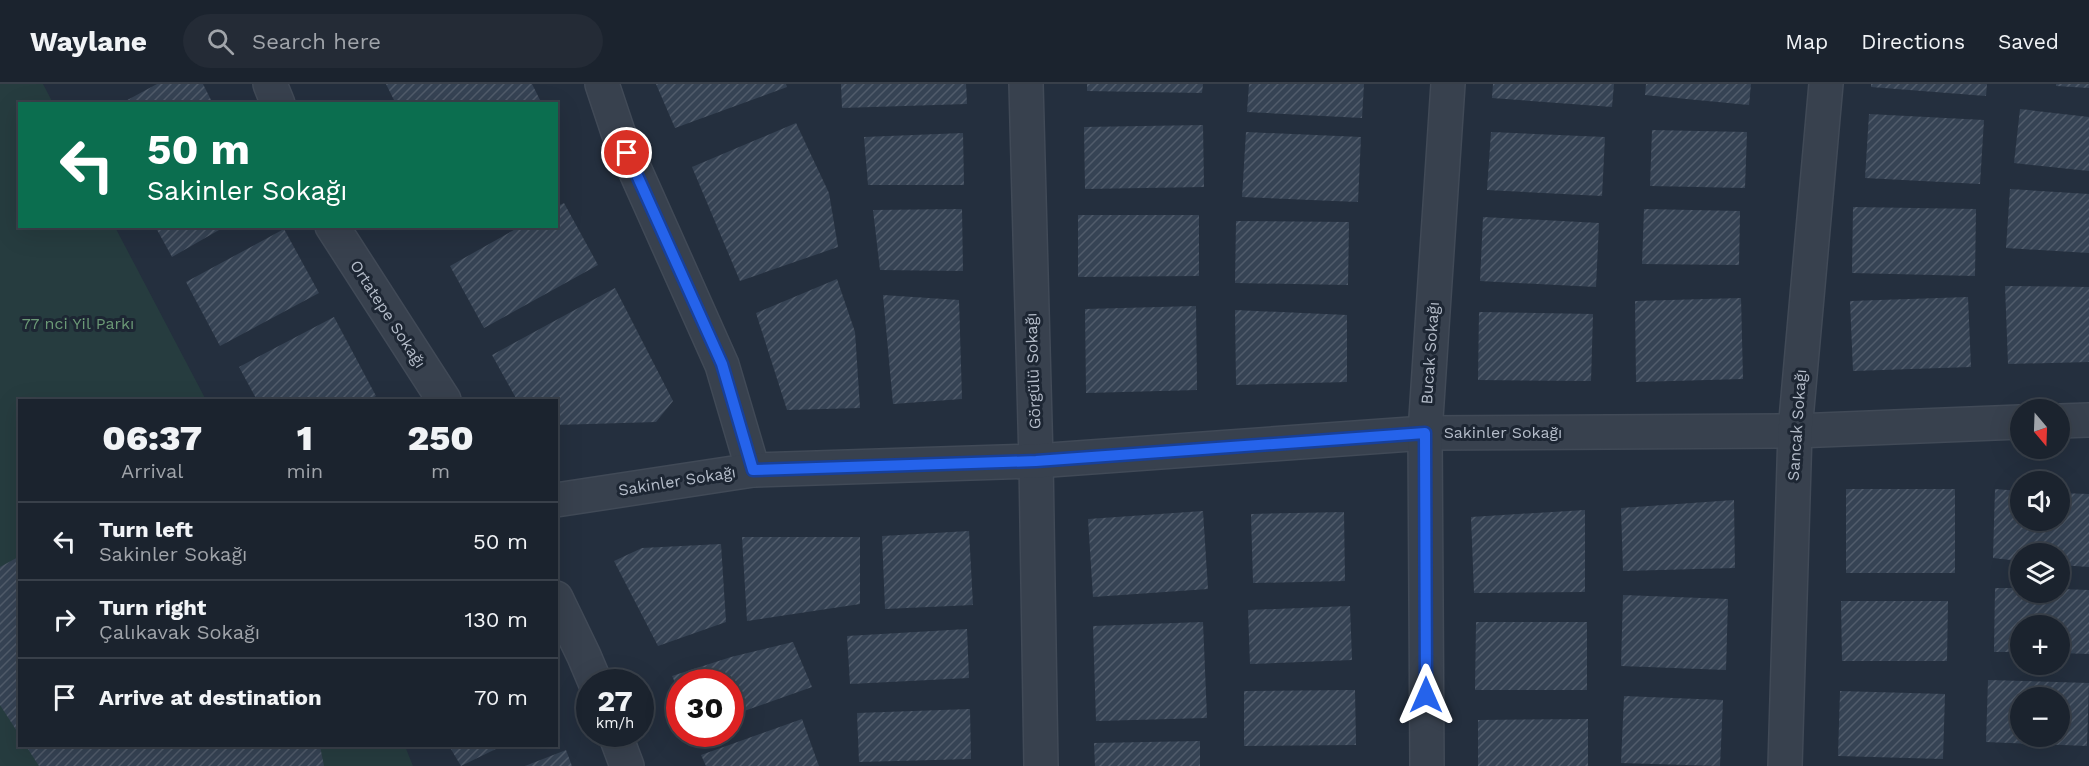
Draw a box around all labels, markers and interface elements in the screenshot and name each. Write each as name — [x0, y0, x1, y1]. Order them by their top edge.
search box — [183, 14, 603, 68]
text: Waylane — [30, 25, 147, 58]
icon: search — [204, 25, 237, 58]
text: Search here — [252, 29, 381, 54]
text: Map — [1785, 29, 1828, 54]
text: Directions — [1861, 29, 1965, 54]
text: Saved — [1998, 29, 2059, 54]
text: 50 m — [147, 125, 250, 174]
icon: left — [48, 126, 126, 204]
pin — [601, 127, 652, 178]
icon: arrive — [610, 136, 643, 169]
text: Sakinler Sokağı — [147, 175, 347, 207]
street label: Ortatepe Sokağı — [346, 257, 430, 371]
street label: Bucak Sokağı — [1417, 301, 1443, 405]
street label: Görgülü Sokağı — [1021, 312, 1045, 430]
park label: 77 nci Yil Parkı — [22, 314, 134, 333]
street label: Sancak Sokağı — [1784, 369, 1810, 481]
north arrow — [2010, 399, 2070, 459]
map controls — [2010, 399, 2070, 747]
text: 06:37 — [102, 417, 202, 459]
text: 1 — [297, 417, 313, 459]
text: 250 — [408, 417, 474, 459]
street label: Sakinler Sokağı — [1444, 423, 1562, 442]
text: Arrival — [121, 459, 183, 483]
text: min — [286, 459, 323, 483]
text: m — [431, 459, 450, 483]
street label: Sakinler Sokağı — [617, 462, 737, 500]
button: sound — [2010, 471, 2070, 531]
text: Turn left — [99, 517, 193, 542]
icon: left — [48, 525, 81, 558]
text: 50 m — [473, 529, 528, 554]
text: Sakinler Sokağı — [99, 542, 247, 566]
button: layers — [2010, 543, 2070, 603]
text: Turn right — [99, 595, 206, 620]
icon: right — [48, 603, 81, 636]
text: 130 m — [464, 607, 528, 632]
button: + — [2010, 615, 2070, 675]
text: Çalıkavak Sokağı — [99, 620, 260, 644]
position arrow — [1394, 663, 1458, 727]
speed limit sign: 30 — [666, 669, 744, 747]
icon: arrive — [48, 681, 81, 714]
text: 27 — [597, 683, 633, 718]
text: Arrive at destination — [99, 685, 322, 710]
text: 70 m — [474, 685, 528, 710]
button: − — [2010, 687, 2070, 747]
text: km/h — [596, 714, 634, 732]

